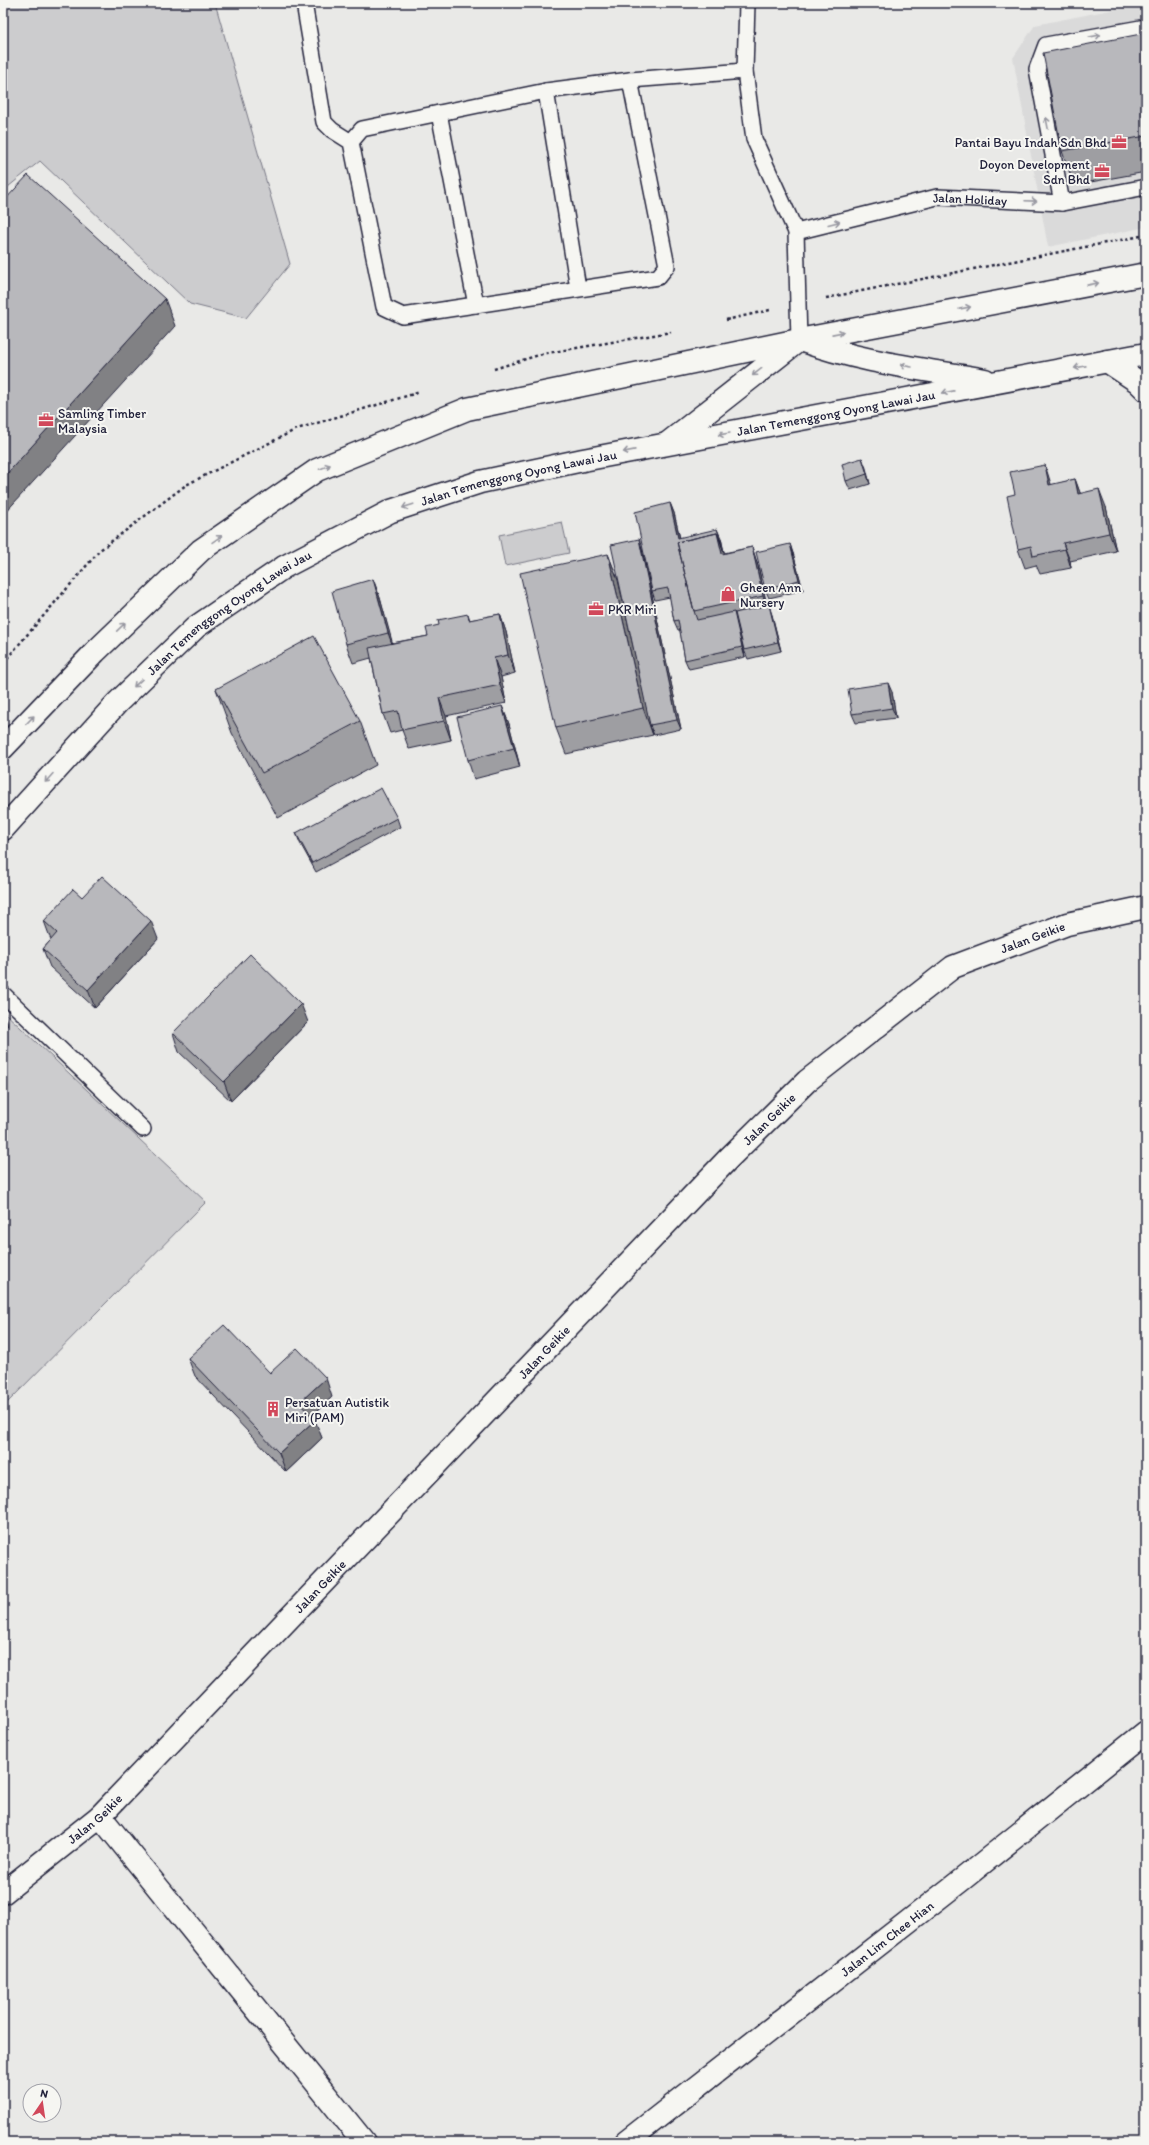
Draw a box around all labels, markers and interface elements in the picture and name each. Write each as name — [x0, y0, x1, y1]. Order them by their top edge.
one-way arrow — [1088, 32, 1101, 40]
one-way arrow — [1043, 117, 1051, 130]
office icon: Pantai Bayu Indah Sdn Bhd — [1110, 133, 1128, 151]
place label: Pantai Bayu Indah Sdn Bhd — [955, 135, 1107, 150]
place label: Doyon Development Sdn Bhd — [979, 157, 1090, 187]
office icon: Doyon Development Sdn Bhd — [1093, 162, 1111, 180]
street label: Jalan Holiday — [931, 190, 1008, 208]
one-way arrow — [1024, 198, 1037, 205]
one-way arrow — [827, 218, 840, 226]
one-way arrow — [1086, 280, 1099, 288]
one-way arrow — [958, 304, 971, 312]
one-way arrow — [831, 328, 844, 336]
one-way arrow — [900, 362, 913, 370]
one-way arrow — [1074, 363, 1087, 371]
one-way arrow — [752, 367, 762, 376]
street label: Jalan Temenggong Oyong Lawai Jau — [735, 387, 936, 439]
one-way arrow — [942, 388, 955, 396]
place label: Samling Timber Malaysia — [58, 406, 147, 436]
office icon: Samling Timber Malaysia — [37, 411, 55, 429]
one-way arrow — [718, 430, 731, 438]
street label: Jalan Temenggong Oyong Lawai Jau — [419, 447, 618, 509]
one-way arrow — [623, 447, 636, 455]
one-way arrow — [318, 463, 330, 470]
one-way arrow — [402, 502, 414, 510]
one-way arrow — [211, 535, 222, 543]
street label: Jalan Temenggong Oyong Lawai Jau — [144, 547, 314, 678]
place label: Gheen Ann Nursery — [740, 580, 802, 610]
shop icon: Gheen Ann Nursery — [719, 585, 737, 603]
office icon: PKR Miri — [587, 600, 605, 618]
place label: PKR Miri — [608, 602, 657, 617]
one-way arrow — [116, 622, 126, 632]
one-way arrow — [133, 678, 143, 688]
one-way arrow — [25, 715, 35, 725]
one-way arrow — [44, 773, 54, 783]
street label: Jalan Geikie — [998, 918, 1067, 956]
street label: Jalan Geikie — [740, 1090, 798, 1148]
street label: Jalan Geikie — [515, 1322, 573, 1382]
place label: Persatuan Autistik Miri (PAM) — [285, 1395, 389, 1425]
building icon: Persatuan Autistik Miri (PAM) — [264, 1400, 282, 1418]
street label: Jalan Geikie — [291, 1557, 349, 1616]
street label: Jalan Geikie — [65, 1791, 125, 1847]
street label: Jalan Lim Chee Hian — [838, 1897, 937, 1980]
north arrow — [22, 2083, 62, 2123]
text: N — [39, 2087, 49, 2101]

